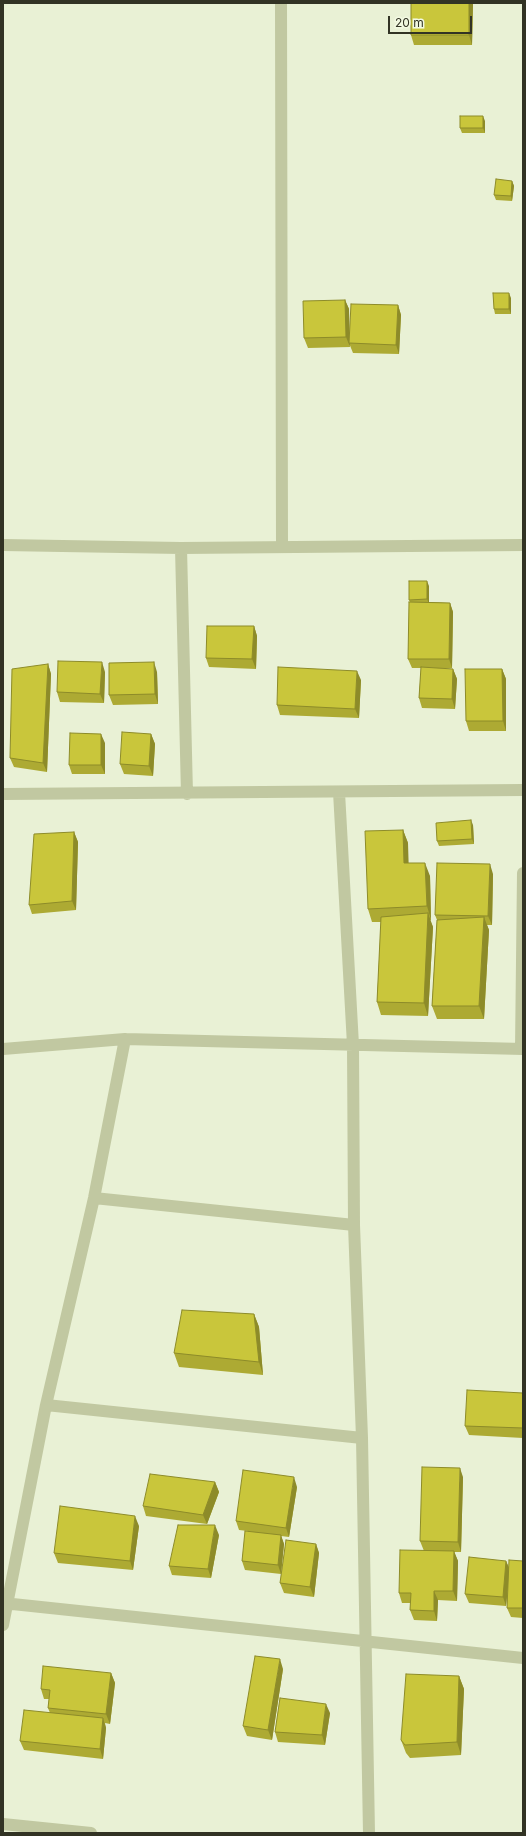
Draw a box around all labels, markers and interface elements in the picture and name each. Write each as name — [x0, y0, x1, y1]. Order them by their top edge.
scale bar — [390, 8, 474, 34]
text: 20 m — [395, 15, 424, 30]

